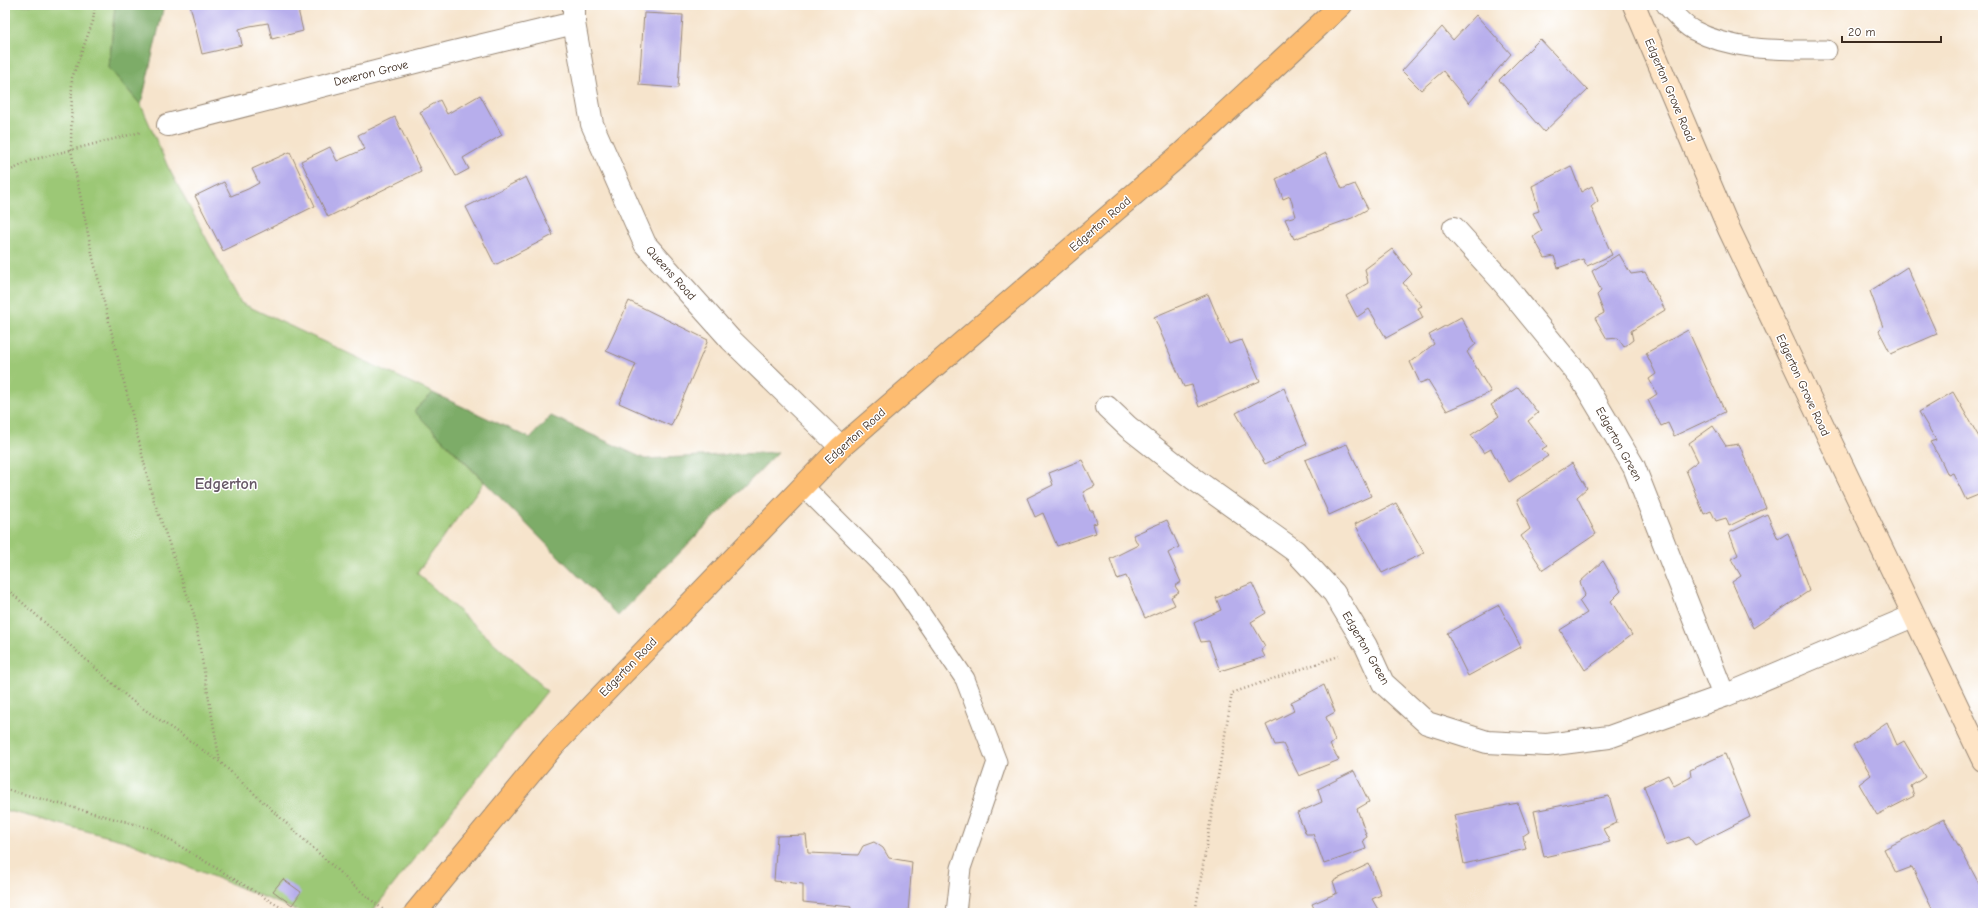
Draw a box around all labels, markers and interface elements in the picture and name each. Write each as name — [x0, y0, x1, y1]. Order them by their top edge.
scale bar — [1842, 18, 1941, 44]
text: 20 m — [1848, 25, 1876, 39]
street label: Edgerton Grove Road — [1642, 36, 1698, 144]
street label: Deveron Grove — [332, 57, 410, 89]
street label: Edgerton Road — [1066, 194, 1134, 254]
street label: Queens Road — [643, 243, 699, 303]
street label: Edgerton Grove Road — [1773, 332, 1833, 438]
street label: Edgerton Green — [1593, 404, 1645, 484]
street label: Edgerton Road — [822, 405, 888, 467]
district label: Edgerton — [195, 475, 257, 493]
street label: Edgerton Green — [1339, 609, 1393, 687]
street label: Edgerton Road — [596, 635, 660, 699]

